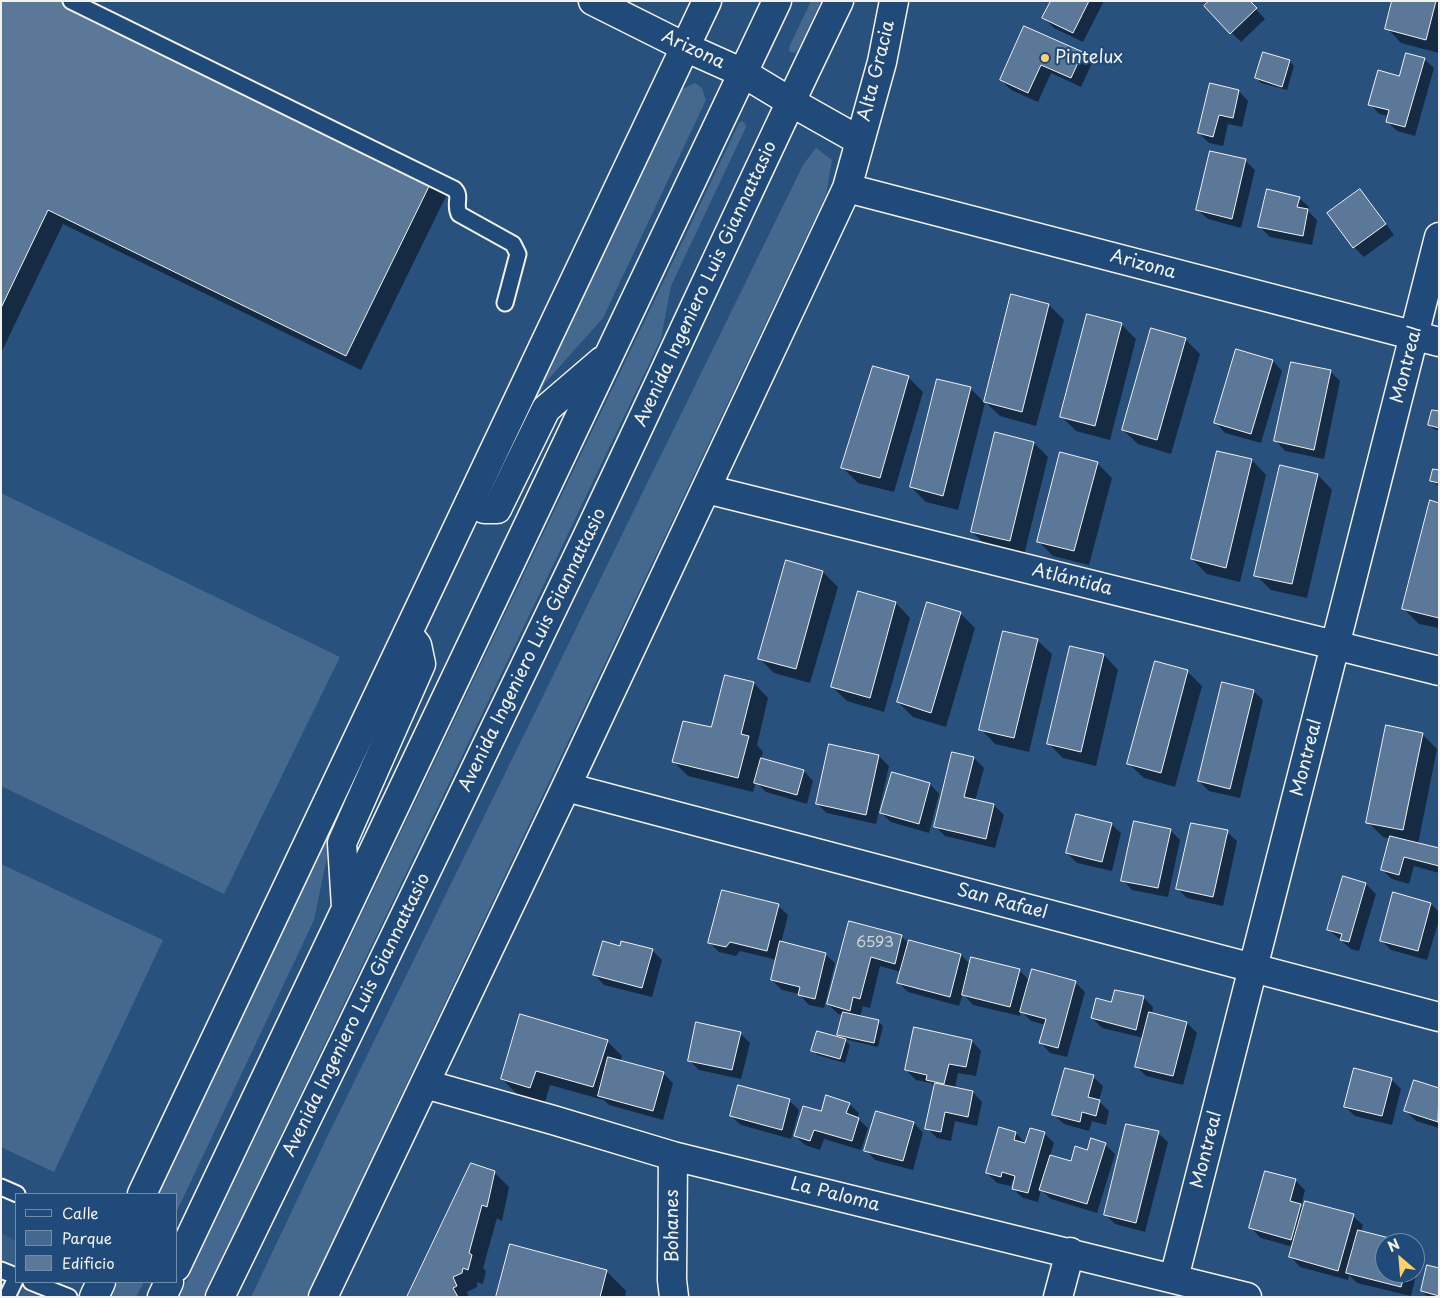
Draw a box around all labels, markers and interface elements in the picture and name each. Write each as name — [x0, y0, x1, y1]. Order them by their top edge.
street label: Alta Gracia — [854, 18, 900, 124]
street label: Arizona — [658, 26, 728, 74]
place label: Pintelux — [1055, 47, 1123, 69]
marker: Pintelux — [1039, 52, 1051, 64]
street label: Avenida Ingeniero Luis Giannattasio — [630, 138, 782, 430]
street label: Arizona — [1108, 246, 1178, 284]
street label: Montreal — [1387, 324, 1427, 406]
street label: Avenida Ingeniero Luis Giannattasio — [455, 505, 611, 795]
street label: Atlántida — [1030, 560, 1114, 600]
street label: Montreal — [1287, 717, 1327, 799]
street label: Avenida Ingeniero Luis Giannattasio — [279, 870, 435, 1160]
street label: San Rafael — [954, 880, 1050, 924]
house number: 6593 — [856, 934, 894, 952]
street label: Montreal — [1187, 1109, 1227, 1191]
street label: La Paloma — [788, 1173, 882, 1217]
street label: Bohanes — [662, 1189, 684, 1263]
legend — [15, 1193, 178, 1283]
text: Calle — [62, 1201, 99, 1224]
text: Parque — [62, 1226, 112, 1249]
north arrow — [1375, 1233, 1425, 1283]
text: N — [1384, 1233, 1403, 1257]
text: Edificio — [62, 1251, 115, 1274]

